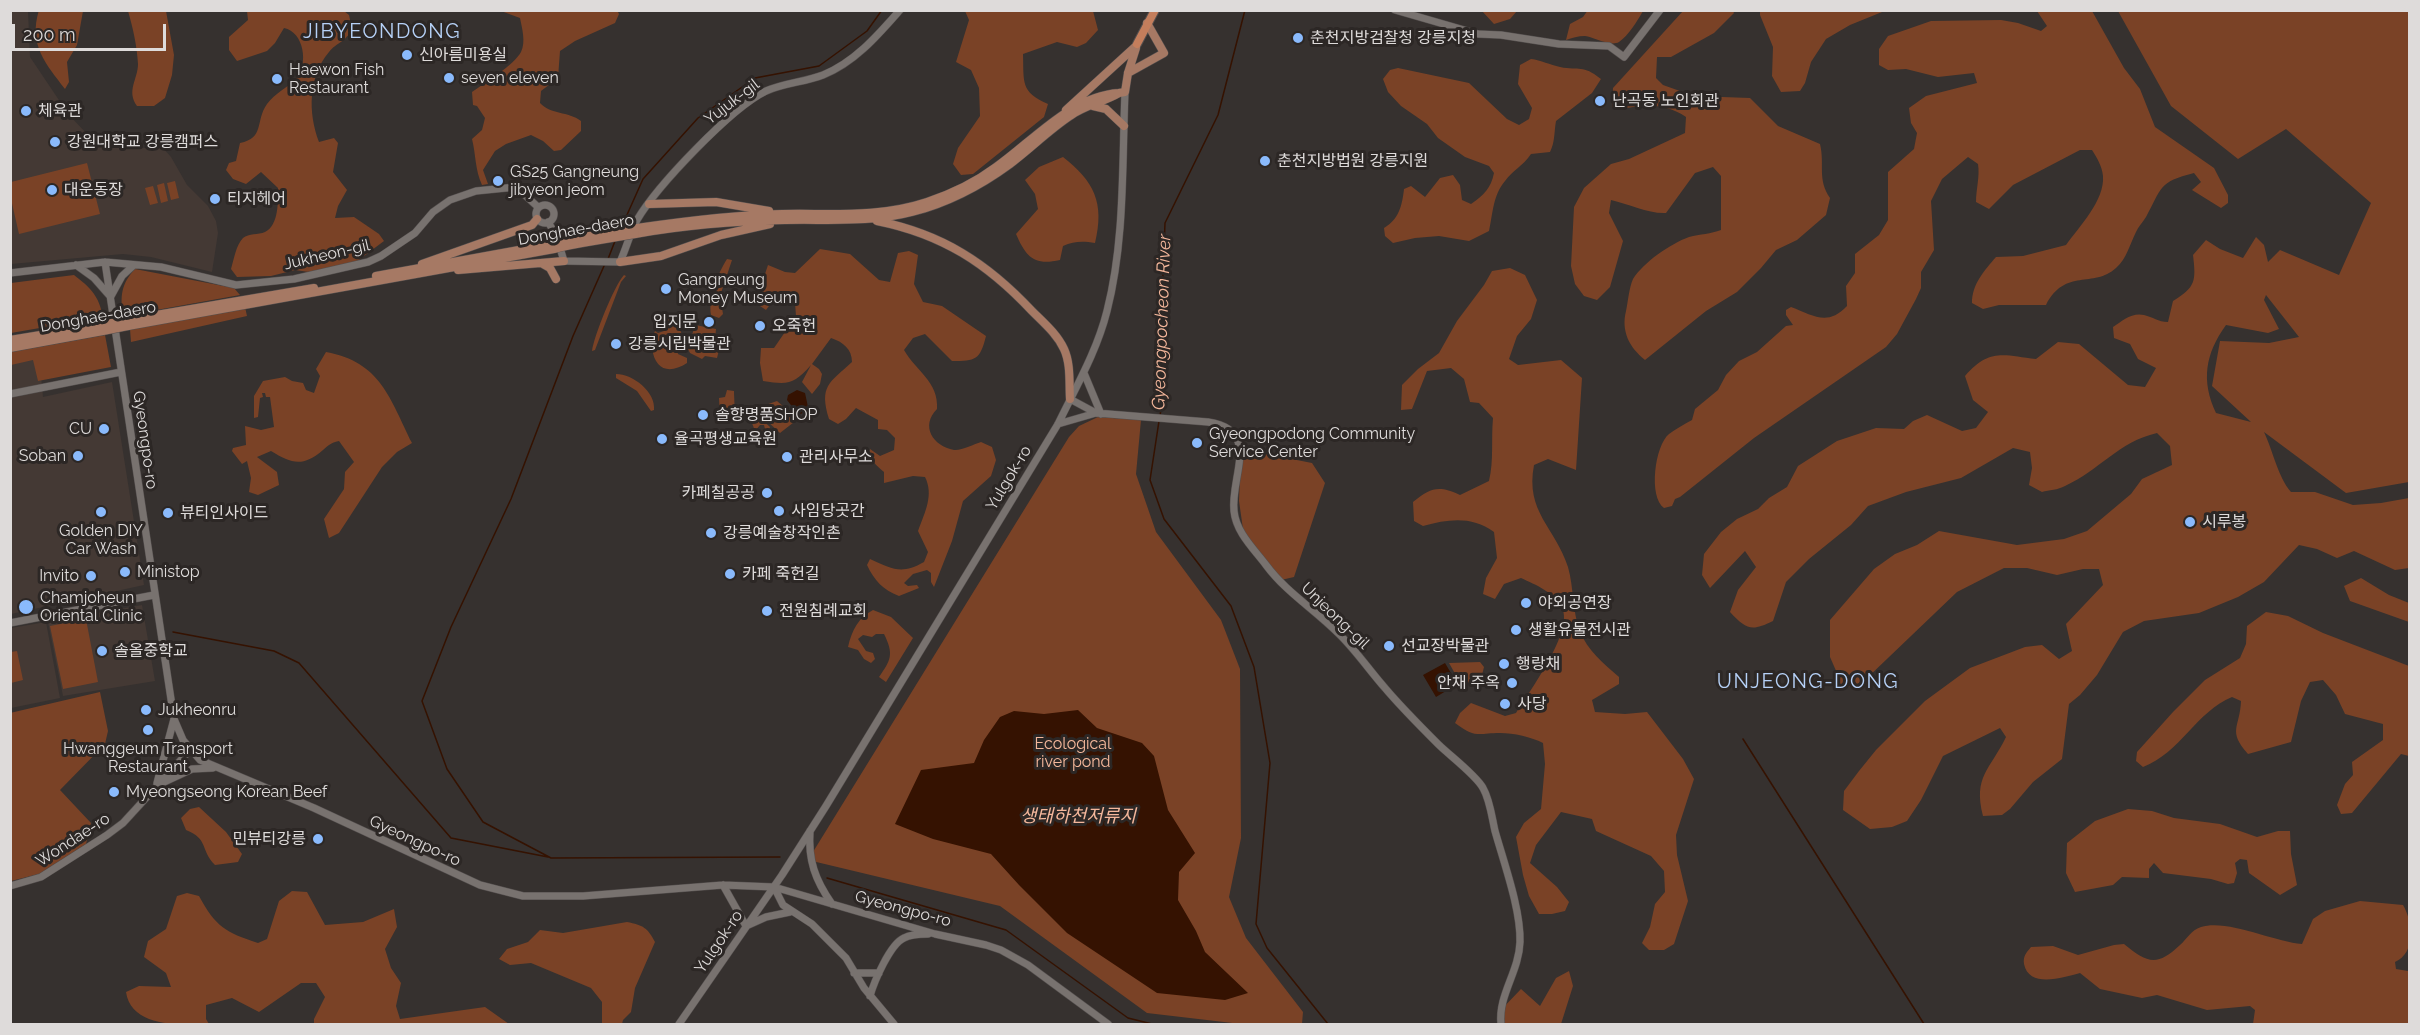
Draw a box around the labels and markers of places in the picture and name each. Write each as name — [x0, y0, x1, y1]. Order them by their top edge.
place label: 춘천지방검찰청 강릉지청 — [1310, 28, 1476, 48]
marker: 춘천지방검찰청 강릉지청 — [1291, 31, 1305, 45]
place label: 신아름미용실 — [419, 45, 507, 65]
marker: 신아름미용실 — [400, 48, 414, 62]
place label: Haewon Fish Restaurant — [289, 60, 384, 98]
place label: seven eleven — [461, 68, 559, 88]
marker: seven eleven — [442, 71, 456, 85]
marker: Haewon Fish Restaurant — [270, 72, 284, 86]
place label: 난곡동 노인회관 — [1612, 91, 1719, 111]
marker: 난곡동 노인회관 — [1593, 94, 1607, 108]
place label: 체육관 — [38, 101, 82, 121]
marker: 체육관 — [19, 104, 33, 118]
place label: 강원대학교 강릉캠퍼스 — [67, 132, 218, 152]
marker: 강원대학교 강릉캠퍼스 — [48, 135, 62, 149]
place label: 춘천지방법원 강릉지원 — [1277, 151, 1428, 171]
marker: 춘천지방법원 강릉지원 — [1258, 154, 1272, 168]
place label: GS25 Gangneung jibyeon jeom — [510, 162, 639, 200]
marker: GS25 Gangneung jibyeon jeom — [491, 174, 505, 188]
place label: 대운동장 — [64, 180, 123, 200]
marker: 대운동장 — [45, 183, 59, 197]
place label: 티지헤어 — [227, 189, 286, 209]
marker: 티지헤어 — [208, 192, 222, 206]
place label: Gangneung Money Museum — [678, 270, 798, 308]
marker: Gangneung Money Museum — [659, 282, 673, 296]
place label: 입지문 — [653, 312, 697, 332]
marker: 입지문 — [702, 315, 716, 329]
place label: 오죽헌 — [772, 316, 816, 336]
marker: 오죽헌 — [753, 319, 767, 333]
place label: 강릉시립박물관 — [628, 334, 731, 354]
marker: 강릉시립박물관 — [609, 337, 623, 351]
place label: 솔향명품SHOP — [715, 405, 817, 425]
marker: 솔향명품SHOP — [696, 408, 710, 422]
place label: CU — [69, 419, 92, 439]
marker: CU — [97, 422, 111, 436]
place label: Gyeongpodong Community Service Center — [1209, 424, 1415, 462]
place label: 율곡평생교육원 — [674, 429, 777, 449]
marker: 율곡평생교육원 — [655, 432, 669, 446]
marker: Gyeongpodong Community Service Center — [1190, 436, 1204, 450]
place label: Soban — [19, 446, 66, 466]
place label: 관리사무소 — [799, 447, 873, 467]
marker: Soban — [71, 449, 85, 463]
marker: 관리사무소 — [780, 450, 794, 464]
place label: 카페칠공공 — [681, 483, 755, 503]
marker: 카페칠공공 — [760, 486, 774, 500]
place label: 사임당곳간 — [791, 501, 865, 521]
place label: 뷰티인사이드 — [180, 503, 268, 523]
marker: 사임당곳간 — [772, 504, 786, 518]
marker: Golden DIY Car Wash — [94, 505, 108, 519]
marker: 뷰티인사이드 — [161, 506, 175, 520]
place label: 시루봉 — [2202, 512, 2246, 532]
marker: 시루봉 — [2183, 515, 2197, 529]
place label: Golden DIY Car Wash — [59, 521, 143, 559]
place label: 강릉예술창작인촌 — [723, 523, 841, 543]
marker: 강릉예술창작인촌 — [704, 526, 718, 540]
place label: Ministop — [137, 562, 200, 582]
place label: 카페 죽헌길 — [742, 564, 820, 584]
marker: Ministop — [118, 565, 132, 579]
place label: Invito — [39, 566, 79, 586]
marker: 카페 죽헌길 — [723, 567, 737, 581]
marker: Invito — [84, 569, 98, 583]
place label: Chamjoheun Oriental Clinic — [40, 588, 143, 626]
place label: 야외공연장 — [1538, 593, 1612, 613]
marker: 야외공연장 — [1519, 596, 1533, 610]
marker: Chamjoheun Oriental Clinic — [17, 598, 35, 616]
place label: 전원침례교회 — [779, 601, 867, 621]
marker: 전원침례교회 — [760, 604, 774, 618]
place label: 생활유물전시관 — [1528, 620, 1631, 640]
marker: 생활유물전시관 — [1509, 623, 1523, 637]
place label: 선교장박물관 — [1401, 636, 1489, 656]
marker: 선교장박물관 — [1382, 639, 1396, 653]
place label: 솔올중학교 — [114, 641, 188, 661]
marker: 솔올중학교 — [95, 644, 109, 658]
place label: 행랑채 — [1516, 654, 1560, 674]
marker: 행랑채 — [1497, 657, 1511, 671]
place label: 안채 주옥 — [1437, 673, 1500, 693]
marker: 안채 주옥 — [1505, 676, 1519, 690]
place label: 사당 — [1517, 694, 1546, 714]
marker: 사당 — [1498, 697, 1512, 711]
place label: Jukheonru — [158, 700, 236, 720]
marker: Jukheonru — [139, 703, 153, 717]
marker: Hwanggeum Transport Restaurant — [141, 723, 155, 737]
place label: Hwanggeum Transport Restaurant — [63, 739, 233, 777]
place label: Myeongseong Korean Beef — [126, 782, 327, 802]
marker: Myeongseong Korean Beef — [107, 785, 121, 799]
place label: 민뷰티강릉 — [232, 829, 306, 849]
marker: 민뷰티강릉 — [311, 832, 325, 846]

